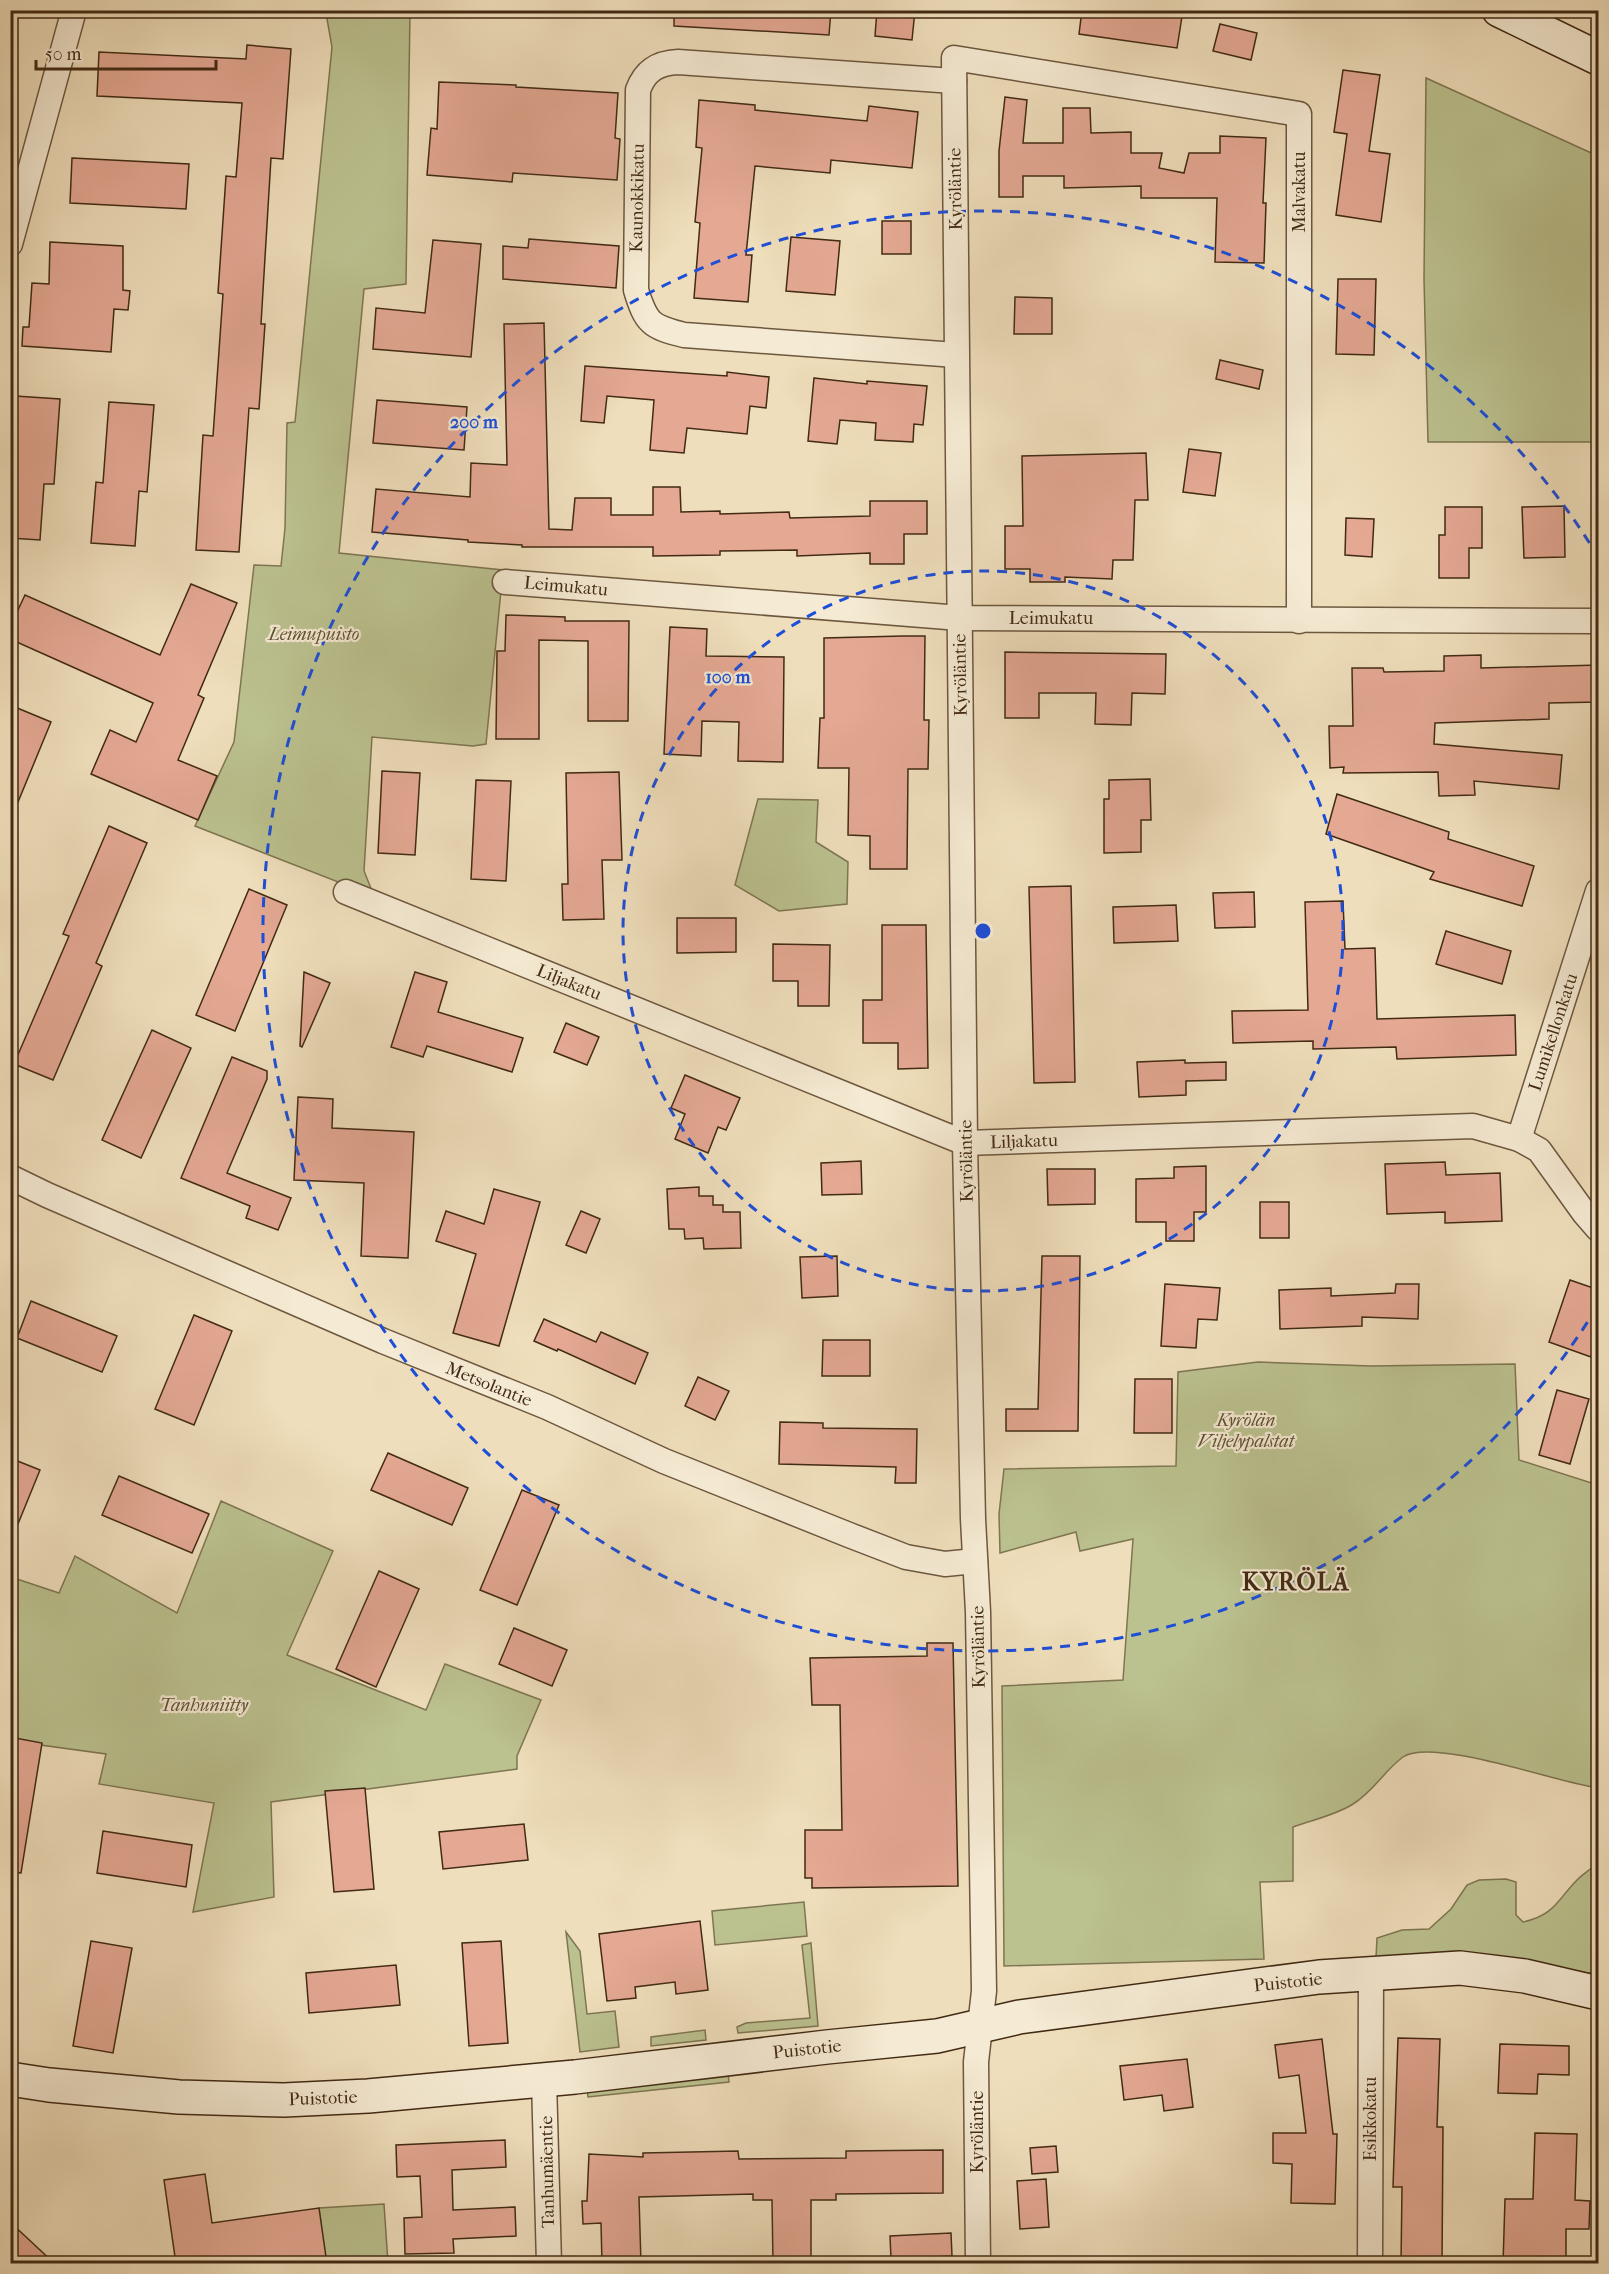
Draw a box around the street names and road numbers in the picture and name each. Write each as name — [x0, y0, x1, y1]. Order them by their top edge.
street label: Kaunokkikatu — [626, 143, 649, 253]
street label: Kyröläntie — [944, 147, 967, 231]
street label: Malvakatu — [1289, 152, 1310, 232]
street label: Leimukatu — [523, 572, 609, 601]
street label: Leimukatu — [1009, 608, 1093, 629]
street label: Kyröläntie — [949, 633, 972, 717]
street label: Liljakatu — [533, 960, 604, 1005]
street label: Lumikellonkatu — [1525, 971, 1582, 1094]
street label: Kyröläntie — [955, 1119, 978, 1203]
street label: Liljakatu — [990, 1130, 1058, 1153]
street label: Metsolantie — [443, 1358, 535, 1411]
street label: Kyröläntie — [967, 1605, 990, 1689]
street label: Puistotie — [1253, 1968, 1324, 1997]
street label: Puistotie — [772, 2035, 843, 2064]
street label: Esikkokatu — [1360, 2077, 1381, 2161]
street label: Puistotie — [288, 2087, 358, 2110]
street label: Kyröläntie — [967, 2091, 988, 2173]
street label: Tanhumäentie — [536, 2115, 559, 2228]

